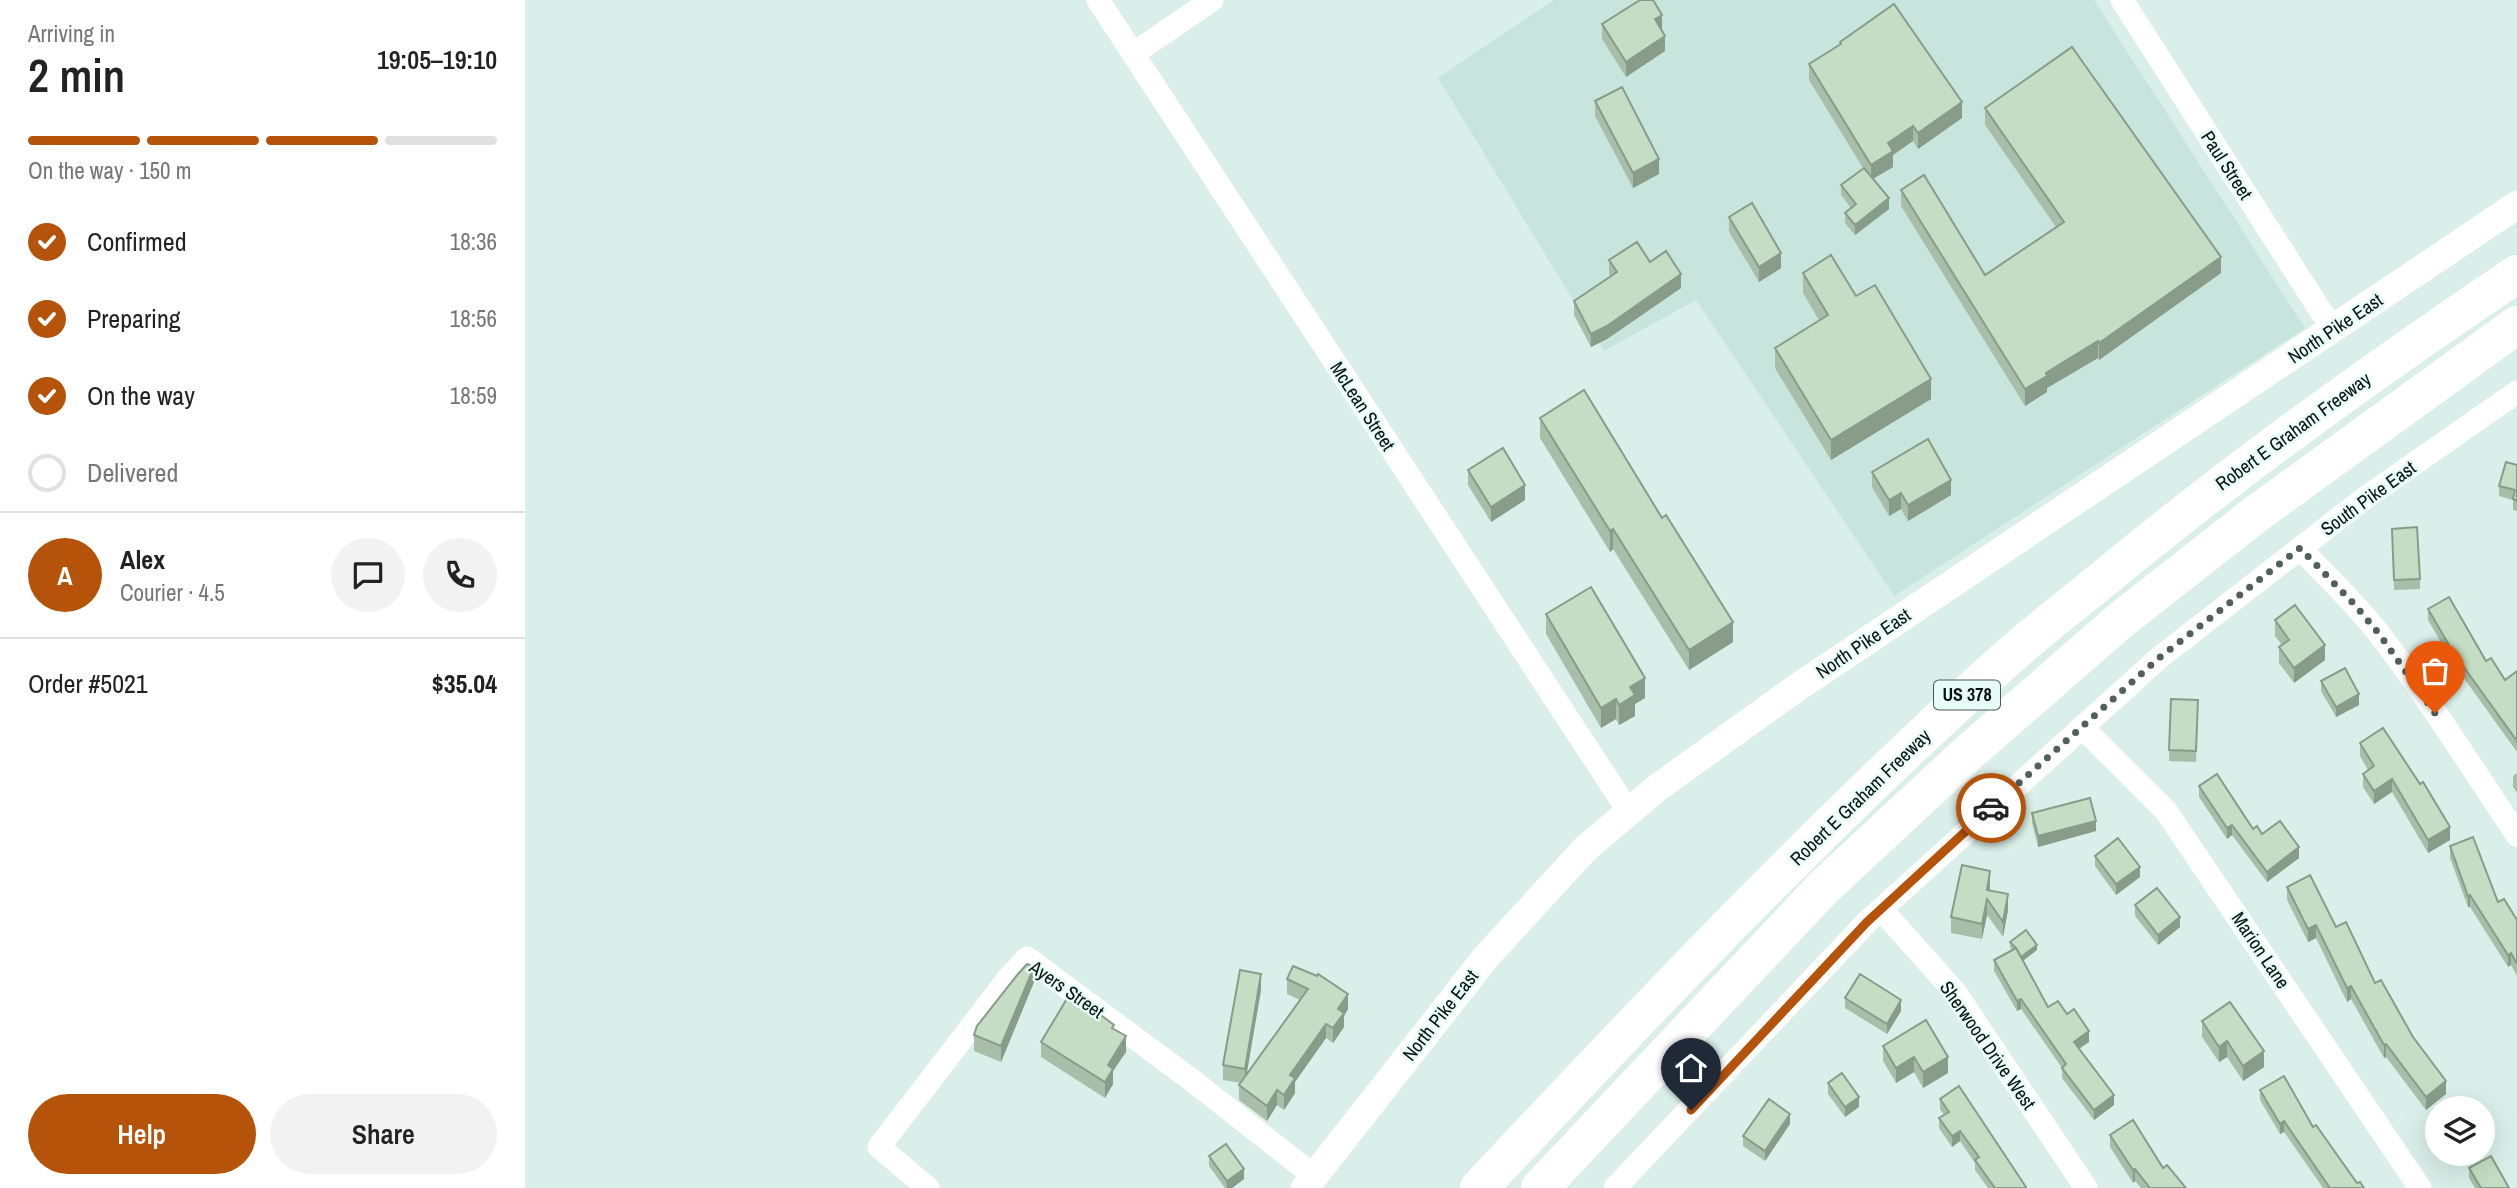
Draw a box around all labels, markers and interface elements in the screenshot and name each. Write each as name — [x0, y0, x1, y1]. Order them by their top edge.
text: Arriving in — [28, 18, 115, 49]
text: 19:05–19:10 — [377, 42, 497, 77]
text: 2 min — [28, 44, 125, 106]
street label: Paul Street — [2195, 126, 2259, 205]
text: On the way · 150 m — [28, 155, 192, 186]
icon: check — [28, 223, 66, 261]
text: Confirmed — [87, 224, 187, 259]
text: 18:36 — [450, 226, 497, 257]
street label: North Pike East — [2282, 286, 2388, 369]
icon: check — [28, 300, 66, 338]
text: Preparing — [87, 301, 181, 336]
text: 18:56 — [450, 303, 497, 334]
street label: McLean Street — [1325, 356, 1402, 456]
street label: Robert E Graham Freeway — [2210, 366, 2376, 496]
icon: check — [28, 377, 66, 415]
text: On the way — [87, 378, 195, 413]
text: 18:59 — [450, 380, 497, 411]
street label: South Pike East — [2315, 454, 2421, 541]
text: Delivered — [87, 455, 178, 490]
button: chat — [331, 538, 405, 612]
button: phone — [423, 538, 497, 612]
text: Alex — [120, 542, 165, 577]
text: A — [57, 558, 73, 593]
text: Courier · 4.5 — [120, 577, 225, 608]
street label: North Pike East — [1810, 601, 1916, 684]
pin — [2405, 641, 2465, 713]
icon: bag — [2416, 652, 2454, 690]
text: Order #5021 — [28, 666, 148, 701]
text: $35.04 — [432, 666, 497, 701]
road number: US 378 — [1934, 680, 2000, 710]
street label: Robert E Graham Freeway — [1784, 723, 1936, 871]
courier — [1956, 773, 2026, 843]
icon: car — [1972, 789, 2010, 827]
street label: Marion Lane — [2226, 906, 2296, 994]
street label: Ayers Street — [1024, 953, 1110, 1025]
street label: North Pike East — [1396, 963, 1484, 1066]
street label: Sherwood Drive West — [1934, 976, 2042, 1115]
pin — [1661, 1038, 1721, 1110]
icon: home — [1672, 1049, 1710, 1087]
button: Help — [28, 1094, 256, 1174]
button: Share — [270, 1094, 497, 1174]
map controls — [2425, 1096, 2495, 1166]
button: layers — [2425, 1096, 2495, 1166]

